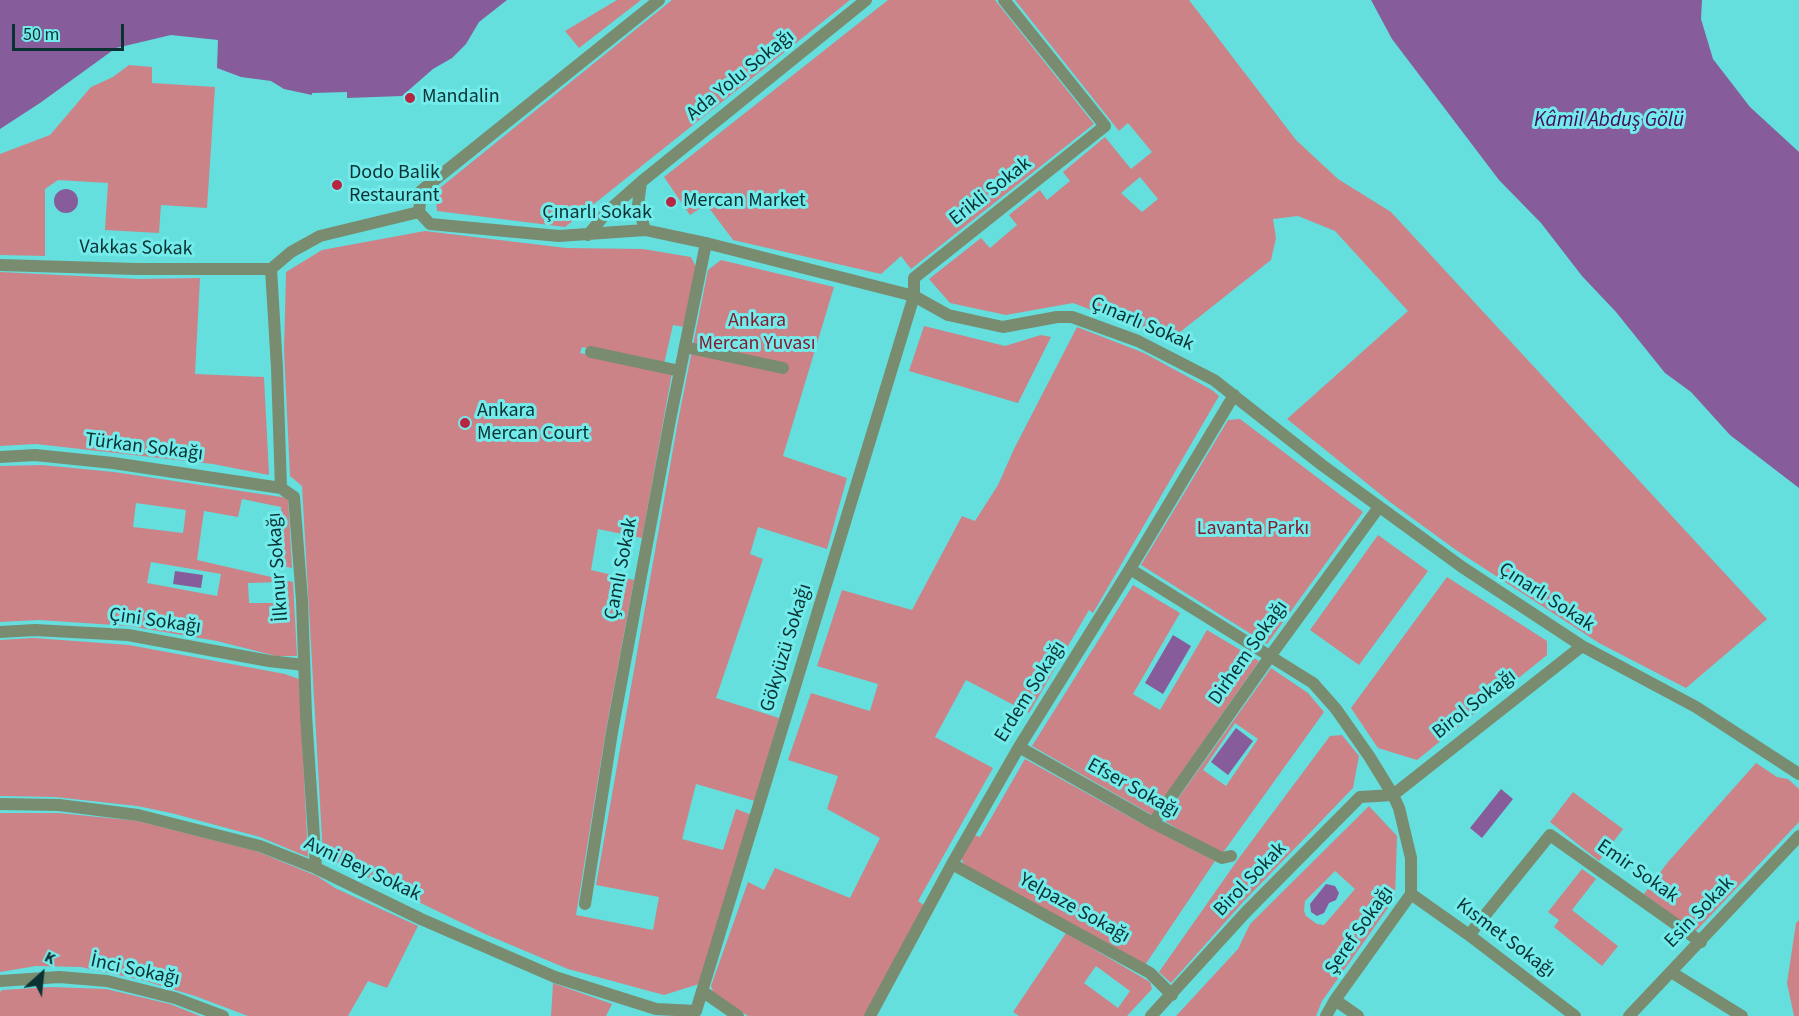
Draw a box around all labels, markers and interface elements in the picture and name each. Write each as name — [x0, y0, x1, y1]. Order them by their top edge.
scale bar — [15, 12, 128, 50]
text: 50 m — [23, 22, 59, 47]
street label: Ada Yolu Sokağı — [682, 25, 800, 127]
place label: Mandalin — [422, 86, 500, 110]
marker: Mandalin — [403, 91, 417, 105]
water label: Kâmil Abduş Gölü — [1534, 108, 1684, 134]
street label: Erikli Sokak — [945, 153, 1037, 231]
place label: Dodo Balik Restaurant — [349, 162, 440, 209]
marker: Dodo Balik Restaurant — [330, 178, 344, 192]
place label: Mercan Market — [683, 190, 806, 214]
marker: Mercan Market — [664, 195, 678, 209]
street label: Çınarlı Sokak — [542, 202, 652, 226]
street label: Vakkas Sokak — [79, 236, 193, 262]
street label: Çınarlı Sokak — [1087, 293, 1197, 357]
park label: Ankara Mercan Yuvası — [698, 310, 816, 357]
place label: Ankara Mercan Court — [477, 400, 589, 447]
marker: Ankara Mercan Court — [458, 416, 472, 430]
street label: Türkan Sokağı — [84, 429, 204, 467]
street label: İlknur Sokağı — [263, 512, 295, 622]
street label: Çamlı Sokak — [600, 516, 644, 622]
park label: Lavanta Parkı — [1197, 518, 1309, 542]
street label: Çınarlı Sokak — [1494, 558, 1598, 638]
street label: Gökyüzü Sokağı — [756, 581, 818, 715]
street label: Dirhem Sokağı — [1204, 596, 1294, 710]
street label: Çini Sokağı — [108, 604, 202, 640]
street label: Erdem Sokağı — [990, 637, 1072, 747]
street label: Birol Sokağı — [1428, 665, 1522, 745]
street label: Efser Sokağı — [1083, 754, 1183, 824]
street label: Avni Bey Sokak — [300, 832, 424, 908]
street label: Emir Sokak — [1592, 835, 1682, 909]
street label: Birol Sokak — [1210, 838, 1292, 922]
street label: Yelpaze Sokağı — [1014, 869, 1134, 949]
street label: Esin Sokak — [1660, 872, 1740, 954]
street label: Şeref Sokağı — [1321, 882, 1399, 980]
street label: Kısmet Sokağı — [1451, 894, 1559, 984]
north arrow — [12, 944, 72, 1004]
text: K — [41, 946, 60, 970]
street label: İnci Sokağı — [88, 950, 182, 992]

